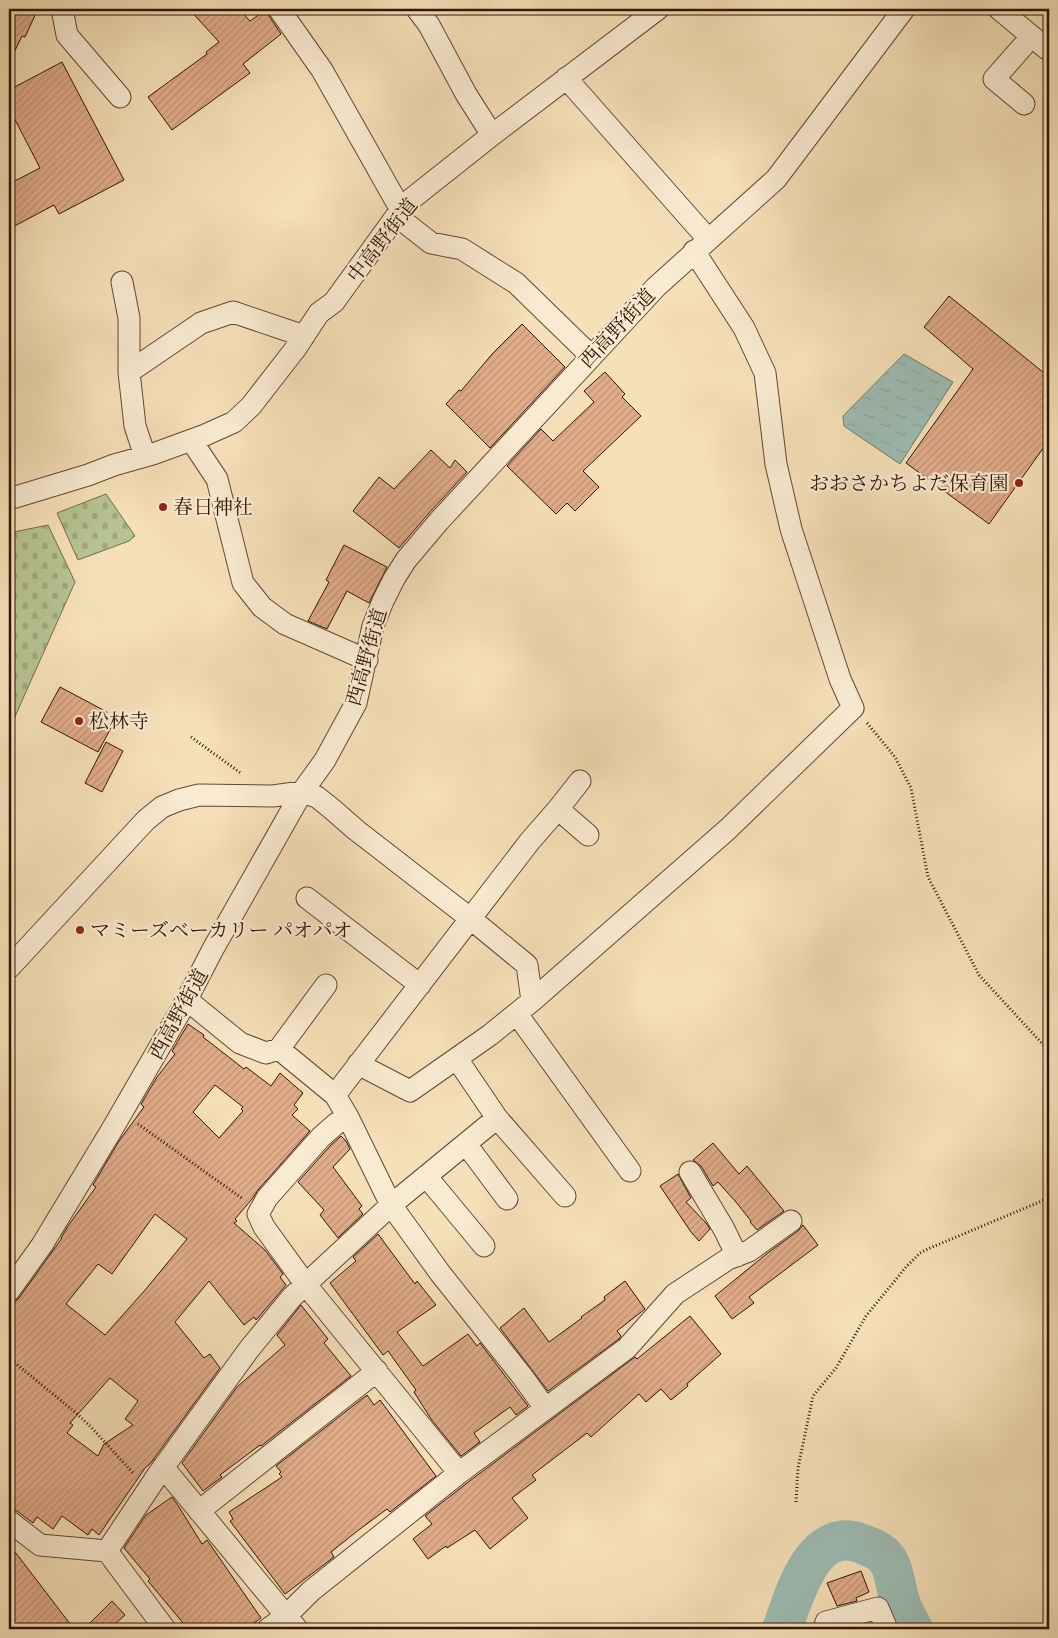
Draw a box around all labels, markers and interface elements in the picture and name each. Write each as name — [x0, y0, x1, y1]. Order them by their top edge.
street label: 中高野街道 — [342, 193, 422, 287]
street label: 西高野街道 — [574, 283, 660, 373]
place label: おおさかちよだ保育園 — [809, 471, 1009, 495]
marker: おおさかちよだ保育園 — [1013, 477, 1025, 489]
place label: 春日神社 — [173, 495, 253, 519]
marker: 春日神社 — [157, 501, 169, 513]
street label: 西高野街道 — [341, 606, 391, 708]
place label: 松林寺 — [89, 709, 149, 733]
marker: 松林寺 — [73, 715, 85, 727]
place label: マミーズベーカリー パオパオ — [90, 918, 353, 942]
marker: マミーズベーカリー パオパオ — [74, 924, 86, 936]
street label: 西高野街道 — [143, 964, 213, 1064]

